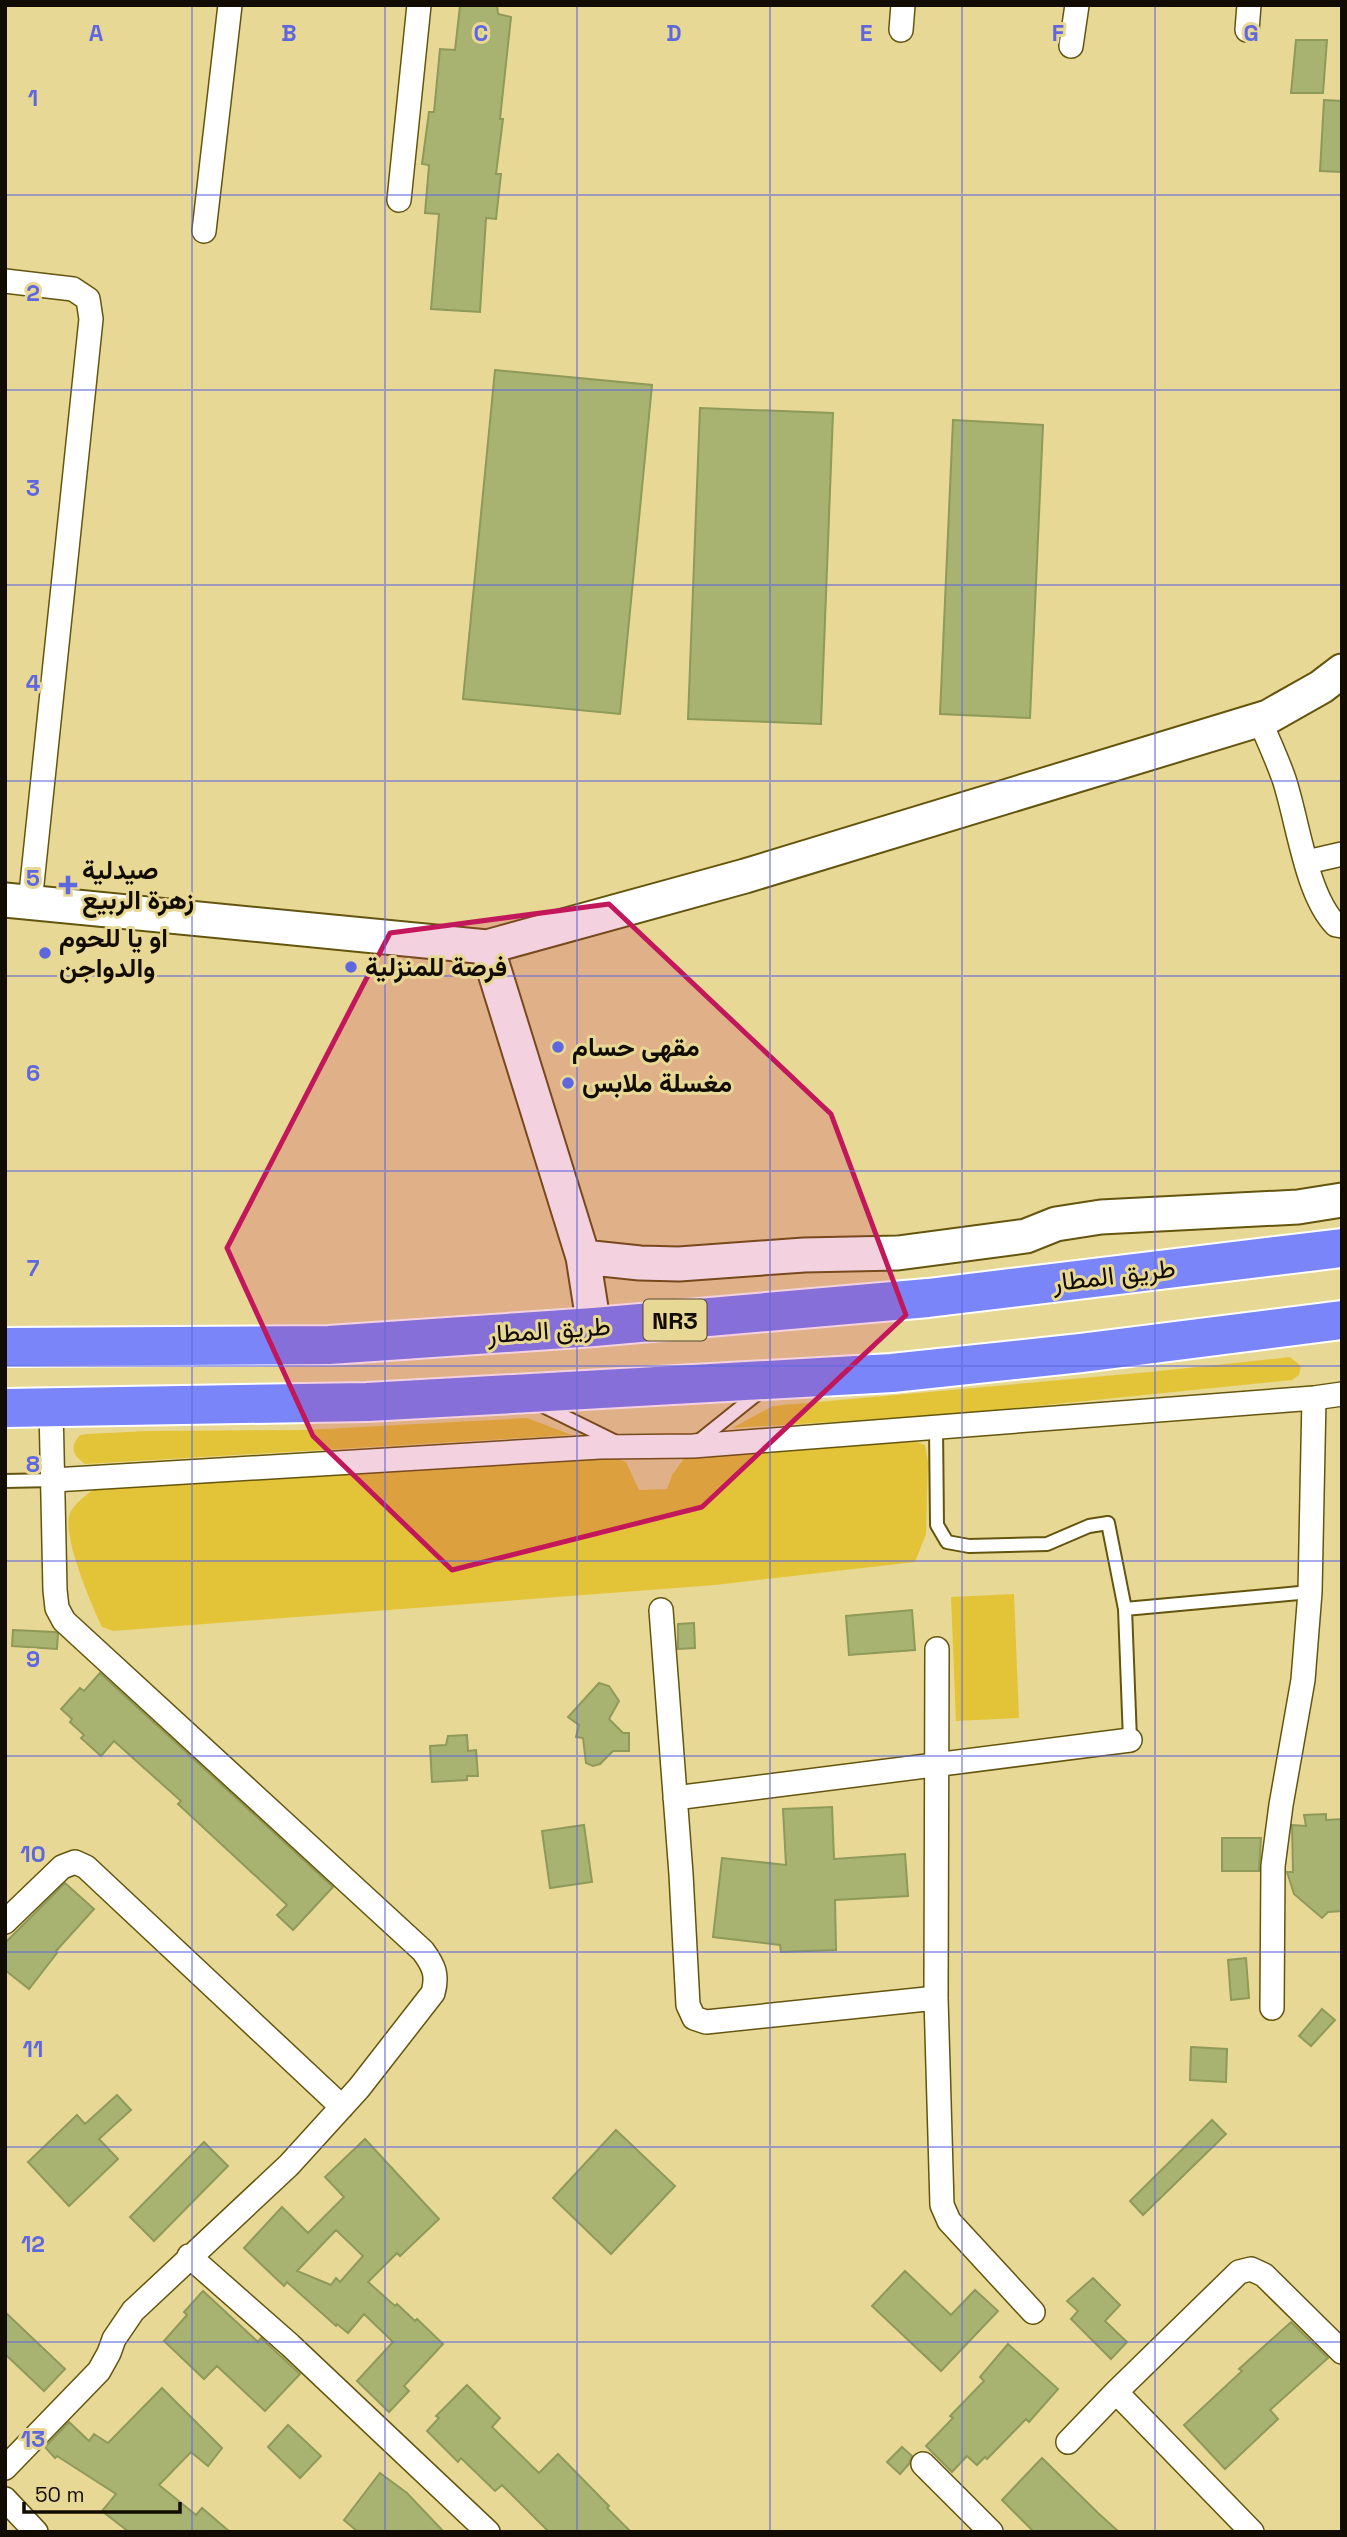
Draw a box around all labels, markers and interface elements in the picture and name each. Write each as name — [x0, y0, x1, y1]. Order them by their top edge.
text: A — [89, 18, 104, 48]
text: B — [281, 18, 297, 48]
text: C — [474, 18, 488, 48]
text: D — [666, 18, 682, 48]
text: E — [860, 18, 872, 48]
text: F — [1052, 18, 1064, 48]
text: G — [1243, 18, 1259, 48]
text: 1 — [28, 83, 38, 113]
text: 2 — [26, 278, 40, 308]
text: 3 — [26, 473, 40, 503]
text: 4 — [26, 668, 41, 698]
place label: صيدلية زهرة الربيع — [82, 853, 194, 918]
text: 5 — [26, 863, 40, 893]
marker: صيدلية زهرة الربيع — [60, 877, 76, 893]
place label: او يا للحوم والدواجن — [59, 921, 168, 985]
marker: او يا للحوم والدواجن — [37, 945, 53, 961]
place label: فرصة للمنزلية — [365, 950, 507, 984]
marker: فرصة للمنزلية — [343, 959, 359, 975]
place label: مقهى حسام — [572, 1030, 700, 1064]
marker: مقهى حسام — [550, 1039, 566, 1055]
text: 6 — [26, 1058, 40, 1088]
place label: مغسلة ملابس — [582, 1066, 732, 1100]
marker: مغسلة ملابس — [560, 1075, 576, 1091]
street label: طريق المطار — [1050, 1251, 1177, 1300]
text: 7 — [27, 1253, 40, 1283]
road number: NR3 — [644, 1300, 706, 1340]
street label: طريق المطار — [485, 1309, 612, 1351]
text: 8 — [26, 1449, 40, 1479]
text: 9 — [26, 1644, 40, 1674]
text: 10 — [20, 1839, 46, 1869]
text: 11 — [23, 2034, 43, 2064]
text: 12 — [21, 2229, 45, 2259]
text: 13 — [21, 2424, 45, 2454]
scale bar — [24, 2470, 180, 2514]
text: 50 m — [35, 2481, 85, 2508]

